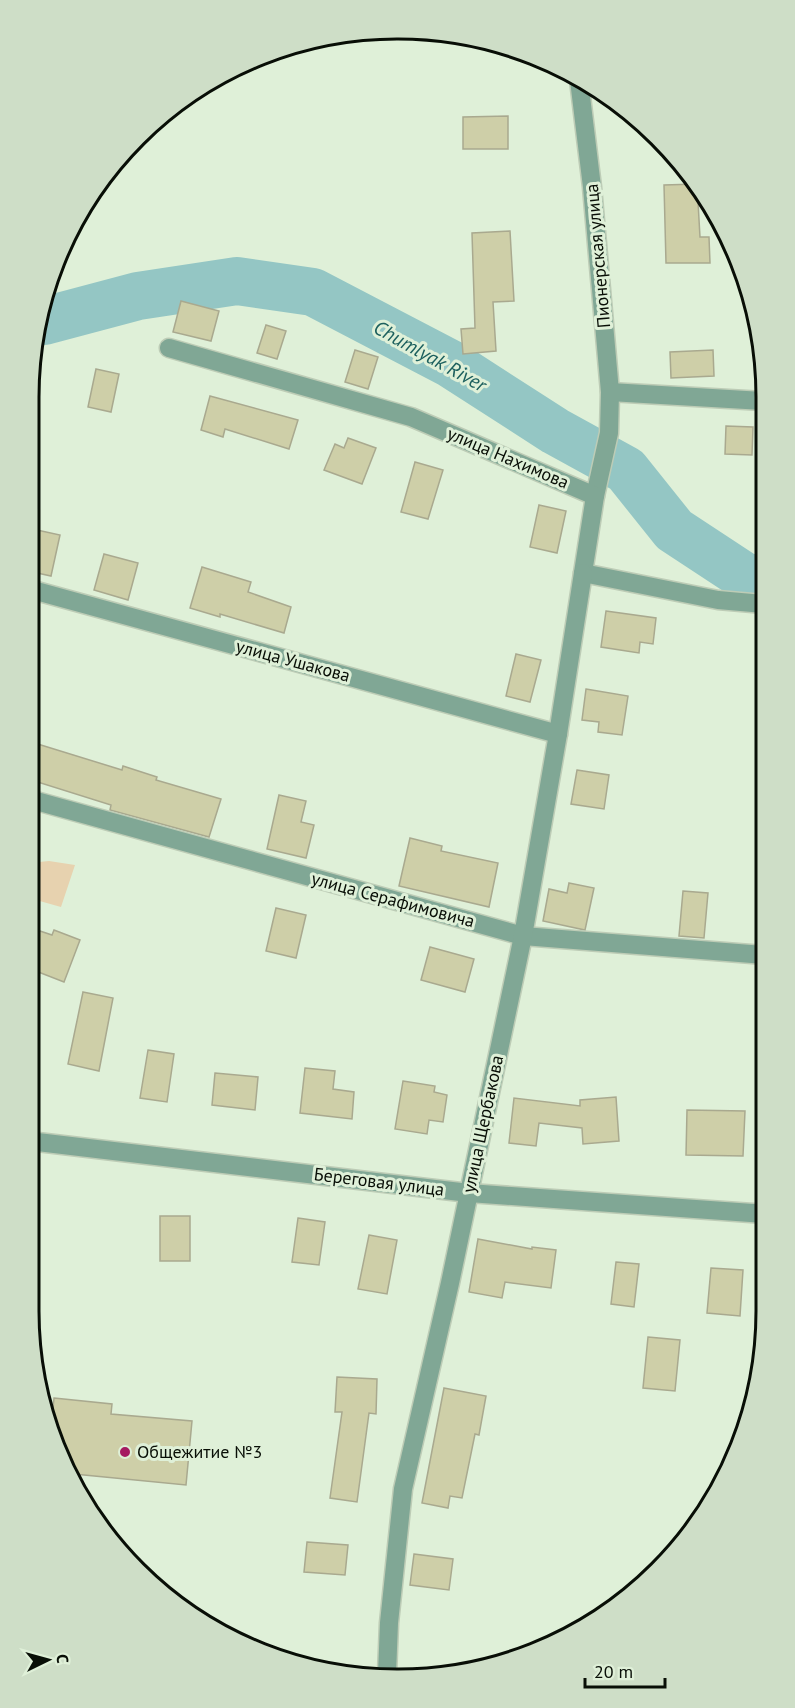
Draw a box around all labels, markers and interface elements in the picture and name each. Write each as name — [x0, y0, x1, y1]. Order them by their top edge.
street label: Пионерская улица — [580, 183, 615, 329]
water label: Chumlyak River — [369, 314, 492, 398]
street label: улица Нахимова — [444, 422, 572, 494]
street label: улица Ушакова — [234, 634, 353, 687]
street label: улица Серафимовича — [309, 867, 477, 932]
street label: улица Щербакова — [457, 1053, 508, 1195]
street label: Береговая улица — [313, 1162, 445, 1201]
place label: Общежитие №3 — [137, 1440, 262, 1463]
marker: Общежитие №3 — [118, 1445, 132, 1459]
north arrow — [18, 1630, 78, 1690]
scale bar — [585, 1651, 664, 1689]
text: С — [53, 1653, 73, 1664]
text: 20 m — [594, 1660, 633, 1683]

